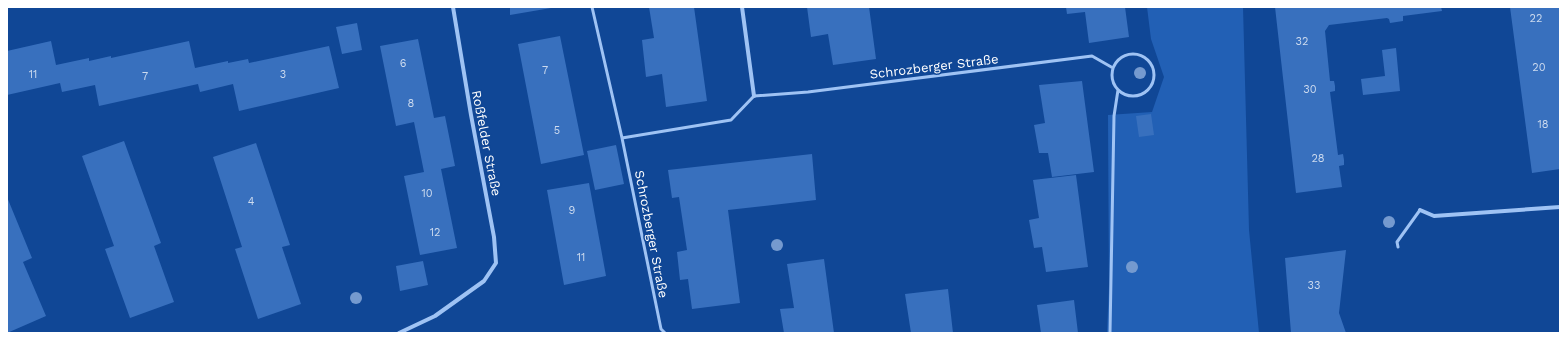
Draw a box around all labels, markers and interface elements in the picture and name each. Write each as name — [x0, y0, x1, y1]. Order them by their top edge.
house number: 22 — [1530, 12, 1542, 25]
house number: 32 — [1296, 35, 1308, 48]
street label: Schrozberger Straße — [869, 51, 999, 82]
house number: 6 — [400, 57, 407, 70]
house number: 20 — [1532, 61, 1546, 74]
house number: 7 — [542, 64, 548, 77]
house number: 11 — [29, 68, 37, 81]
house number: 3 — [280, 68, 286, 81]
house number: 7 — [142, 70, 148, 83]
house number: 30 — [1303, 83, 1317, 96]
street label: Roßfelder Straße — [469, 89, 504, 197]
house number: 8 — [408, 97, 415, 110]
house number: 18 — [1537, 118, 1549, 131]
house number: 5 — [554, 124, 560, 137]
house number: 28 — [1311, 152, 1325, 165]
street label: Schrozberger Straße — [632, 169, 671, 299]
house number: 10 — [421, 187, 433, 200]
house number: 4 — [248, 195, 255, 208]
house number: 9 — [569, 204, 576, 217]
house number: 12 — [430, 226, 440, 239]
house number: 11 — [577, 251, 585, 264]
house number: 33 — [1308, 279, 1320, 292]

